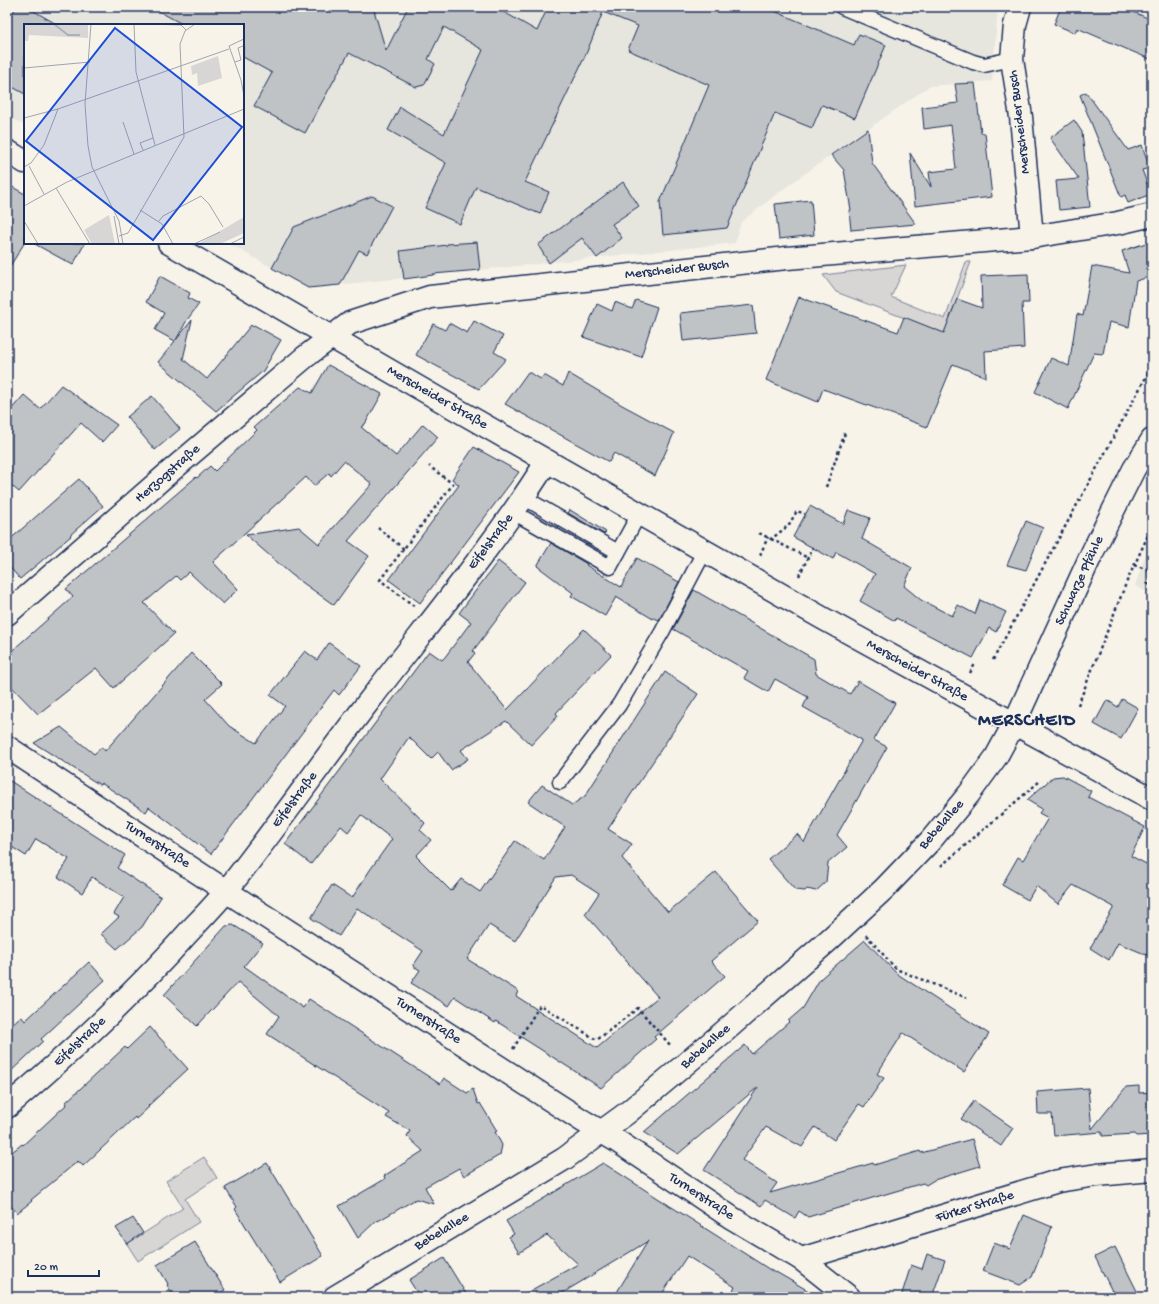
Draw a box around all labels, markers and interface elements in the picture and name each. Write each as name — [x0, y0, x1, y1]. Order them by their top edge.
inset map — [24, 24, 244, 244]
street label: Merscheider Busch — [1005, 69, 1035, 175]
street label: Merscheider Busch — [624, 256, 730, 284]
street label: Merscheider Straße — [383, 362, 491, 434]
street label: Herzogstraße — [132, 441, 205, 507]
street label: Eifelstraße — [464, 510, 518, 573]
street label: Schwarze Pfähle — [1052, 533, 1108, 628]
street label: Merscheider Straße — [863, 636, 972, 706]
district label: MERSCHEID — [978, 711, 1076, 732]
street label: Eifelstraße — [268, 768, 322, 831]
street label: Bebelallee — [915, 796, 969, 854]
street label: Turnerstraße — [120, 817, 194, 873]
street label: Turnerstraße — [391, 993, 465, 1049]
street label: Eifelstraße — [50, 1013, 110, 1071]
street label: Bebelallee — [677, 1020, 735, 1074]
street label: Turnerstraße — [664, 1169, 738, 1225]
street label: Fürker Straße — [933, 1187, 1017, 1227]
street label: Bebelallee — [411, 1209, 473, 1255]
scale bar — [28, 1252, 99, 1278]
text: 20 m — [34, 1261, 59, 1275]

